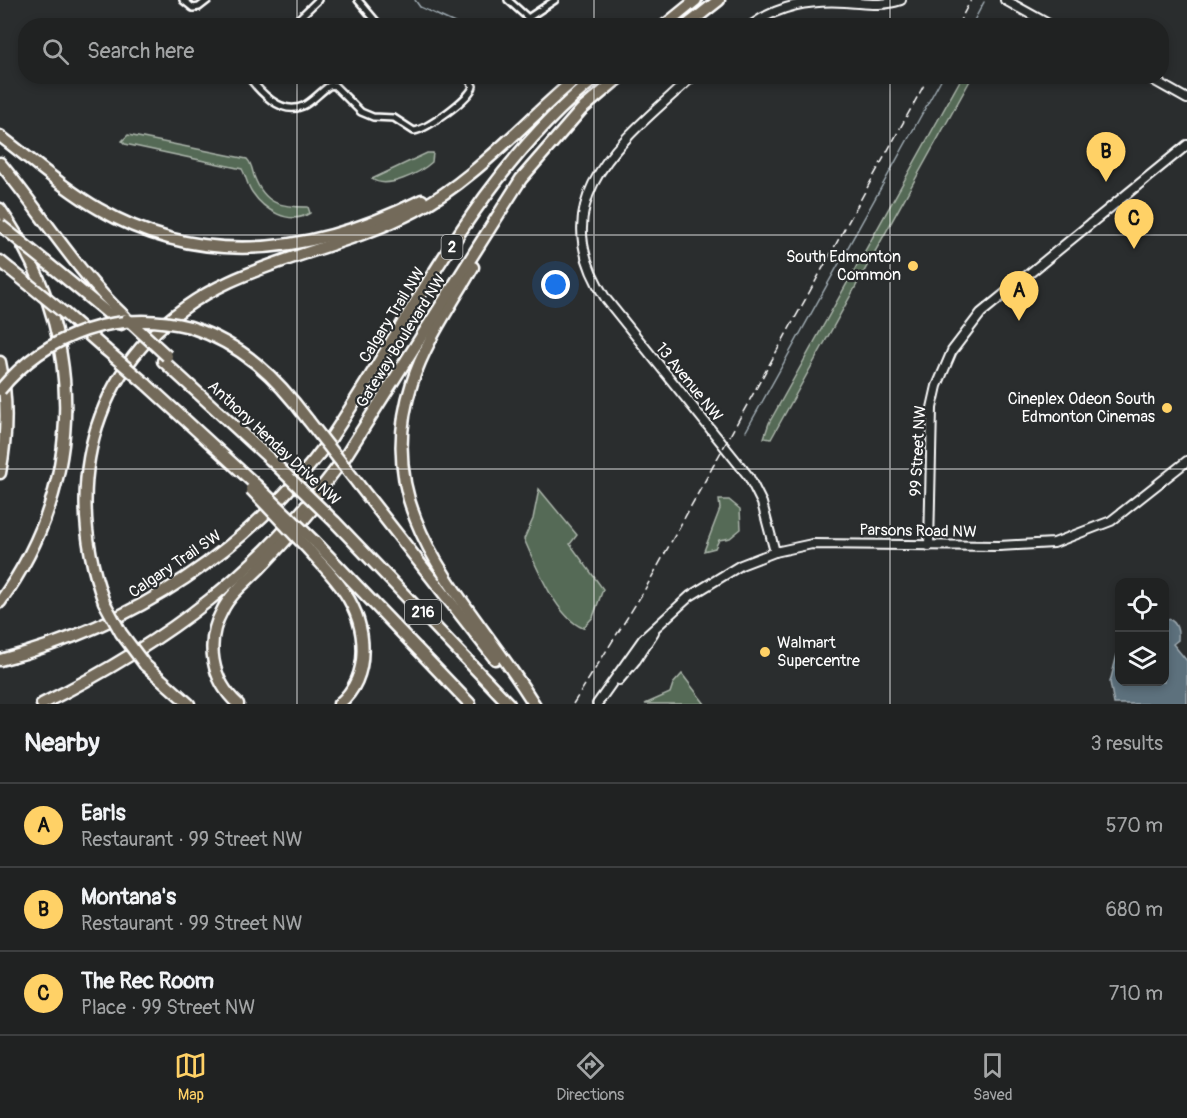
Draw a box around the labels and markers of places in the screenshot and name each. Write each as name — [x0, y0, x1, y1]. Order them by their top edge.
pin: B — [1086, 132, 1126, 182]
pin: C — [1114, 200, 1154, 249]
place label: South Edmonton Common — [786, 247, 901, 285]
marker: South Edmonton Common — [906, 259, 920, 273]
pin: A — [1000, 272, 1038, 321]
place label: Cineplex Odeon South Edmonton Cinemas — [1008, 389, 1155, 427]
marker: Cineplex Odeon South Edmonton Cinemas — [1160, 401, 1174, 415]
place label: Walmart Supercentre — [777, 633, 860, 671]
marker: Walmart Supercentre — [758, 645, 772, 659]

